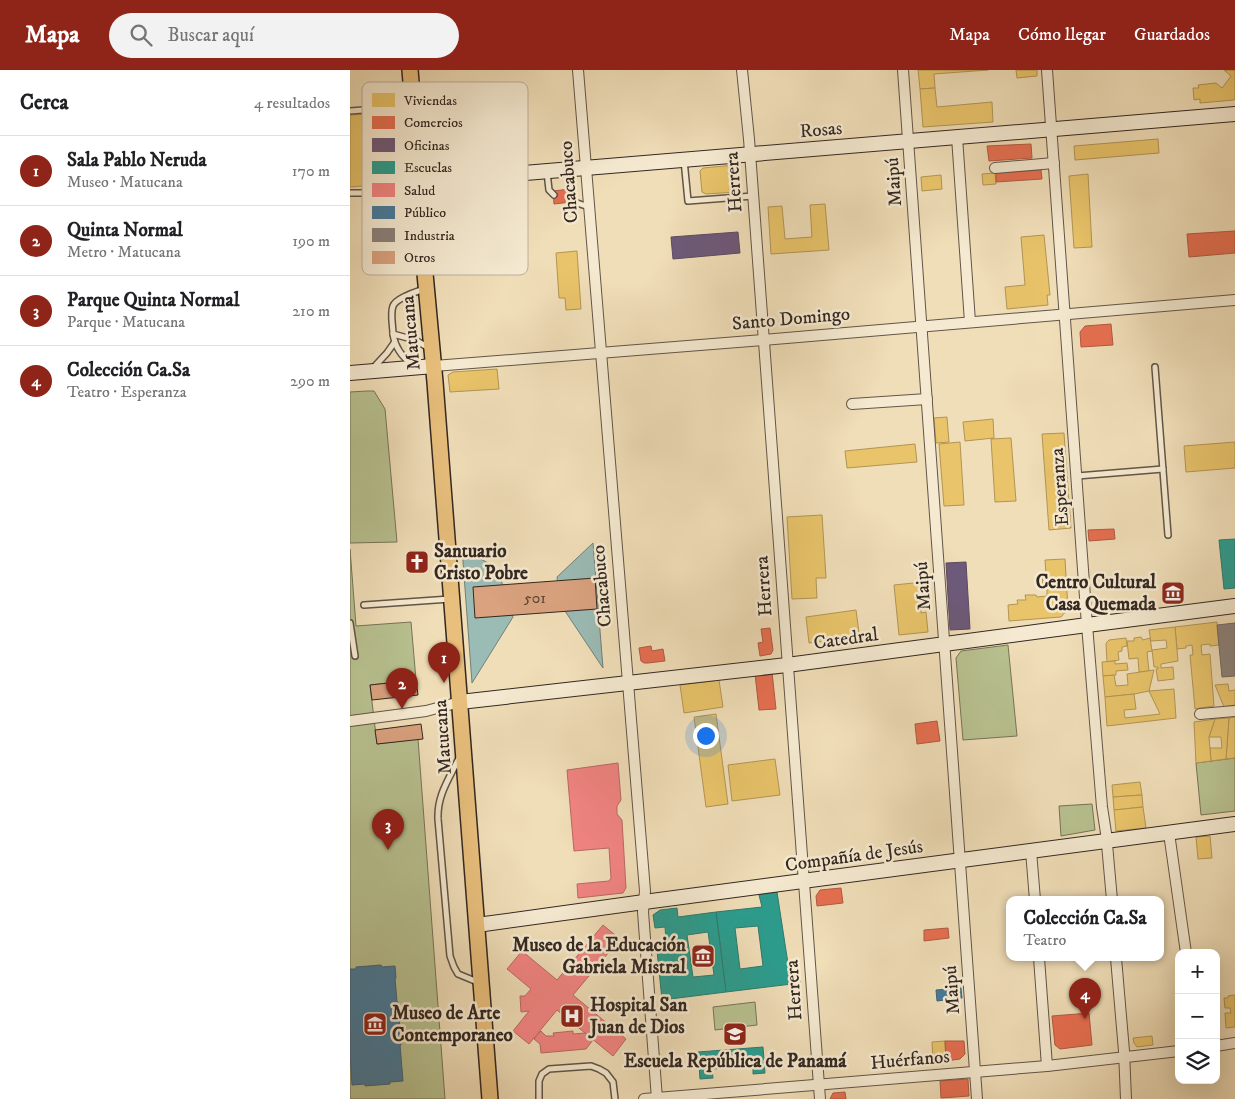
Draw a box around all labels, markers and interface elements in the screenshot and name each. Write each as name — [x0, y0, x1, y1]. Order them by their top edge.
search box — [109, 13, 459, 58]
text: Mapa — [25, 20, 79, 50]
icon: search — [127, 21, 155, 49]
text: Buscar aquí — [167, 24, 254, 47]
text: Mapa — [949, 24, 990, 46]
text: Cómo llegar — [1018, 24, 1106, 46]
text: Guardados — [1134, 24, 1210, 46]
legend — [362, 82, 528, 275]
text: Cerca — [20, 90, 68, 116]
text: Viviendas — [403, 92, 457, 110]
text: 4 resultados — [254, 93, 330, 113]
text: Comercios — [404, 114, 463, 132]
street label: Rosas — [799, 117, 843, 143]
text: Oficinas — [404, 137, 450, 155]
street label: Chacabuco — [555, 140, 583, 224]
text: Sala Pablo Neruda — [67, 149, 207, 172]
street label: Herrera — [720, 151, 748, 213]
street label: Maipú — [881, 157, 907, 207]
text: Escuelas — [404, 159, 452, 177]
text: 1 — [33, 161, 39, 181]
text: 170 m — [292, 161, 330, 181]
text: Museo · Matucana — [67, 172, 183, 192]
text: Salud — [404, 182, 435, 200]
text: Público — [404, 204, 446, 222]
text: Quinta Normal — [67, 219, 183, 242]
text: Industria — [404, 227, 455, 245]
text: 2 — [32, 231, 40, 251]
text: 190 m — [292, 231, 330, 251]
text: Metro · Matucana — [67, 242, 181, 262]
text: Otros — [404, 249, 435, 267]
text: Parque Quinta Normal — [67, 289, 239, 312]
street label: Matucana — [396, 295, 426, 371]
text: 3 — [33, 301, 39, 321]
text: 210 m — [292, 301, 330, 321]
street label: Santo Domingo — [731, 302, 851, 336]
text: Parque · Matucana — [67, 312, 185, 332]
text: Colección Ca.Sa — [67, 359, 190, 382]
text: 4 — [31, 371, 41, 391]
text: 290 m — [290, 371, 330, 391]
text: Teatro · Esperanza — [67, 382, 187, 402]
street label: Esperanza — [1046, 447, 1074, 527]
place label: Santuario Cristo Pobre — [434, 540, 528, 585]
street label: Chacabuco — [587, 544, 617, 628]
church icon: Santuario Cristo Pobre — [404, 549, 430, 575]
street label: Herrera — [750, 555, 778, 617]
street label: Maipú — [910, 561, 936, 611]
place label: Centro Cultural Casa Quemada — [1036, 571, 1157, 616]
museum icon: Centro Cultural Casa Quemada — [1160, 580, 1186, 606]
house number: 501 — [524, 588, 546, 608]
street label: Catedral — [812, 623, 880, 655]
pin: 1 — [428, 642, 460, 683]
pin: 2 — [386, 668, 418, 709]
street label: Matucana — [429, 699, 457, 775]
your location — [693, 723, 719, 749]
pin: 3 — [372, 809, 404, 850]
street label: Compañía de Jesús — [784, 835, 924, 877]
popup — [1006, 896, 1164, 961]
text: Colección Ca.Sa — [1023, 907, 1147, 930]
text: Teatro — [1023, 930, 1066, 950]
place label: Museo de la Educación Gabriela Mistral — [512, 934, 687, 979]
museum icon: Museo de la Educación Gabriela Mistral — [690, 943, 716, 969]
map controls — [1175, 949, 1220, 1084]
button: + — [1175, 949, 1220, 994]
street label: Herrera — [780, 959, 808, 1021]
street label: Maipú — [939, 965, 965, 1015]
pin: 4 — [1069, 978, 1101, 1019]
place label: Hospital San Juan de Dios — [588, 994, 689, 1039]
button: − — [1175, 994, 1220, 1039]
place label: Museo de Arte Contemporaneo — [392, 1002, 513, 1047]
hospital icon: Hospital San Juan de Dios — [559, 1003, 585, 1029]
museum icon: Museo de Arte Contemporaneo — [362, 1011, 388, 1037]
school or university icon: Escuela República de Panamá — [722, 1021, 748, 1047]
button: layers — [1175, 1039, 1220, 1084]
street label: Huérfanos — [869, 1045, 951, 1075]
place label: Escuela República de Panamá — [624, 1050, 847, 1073]

